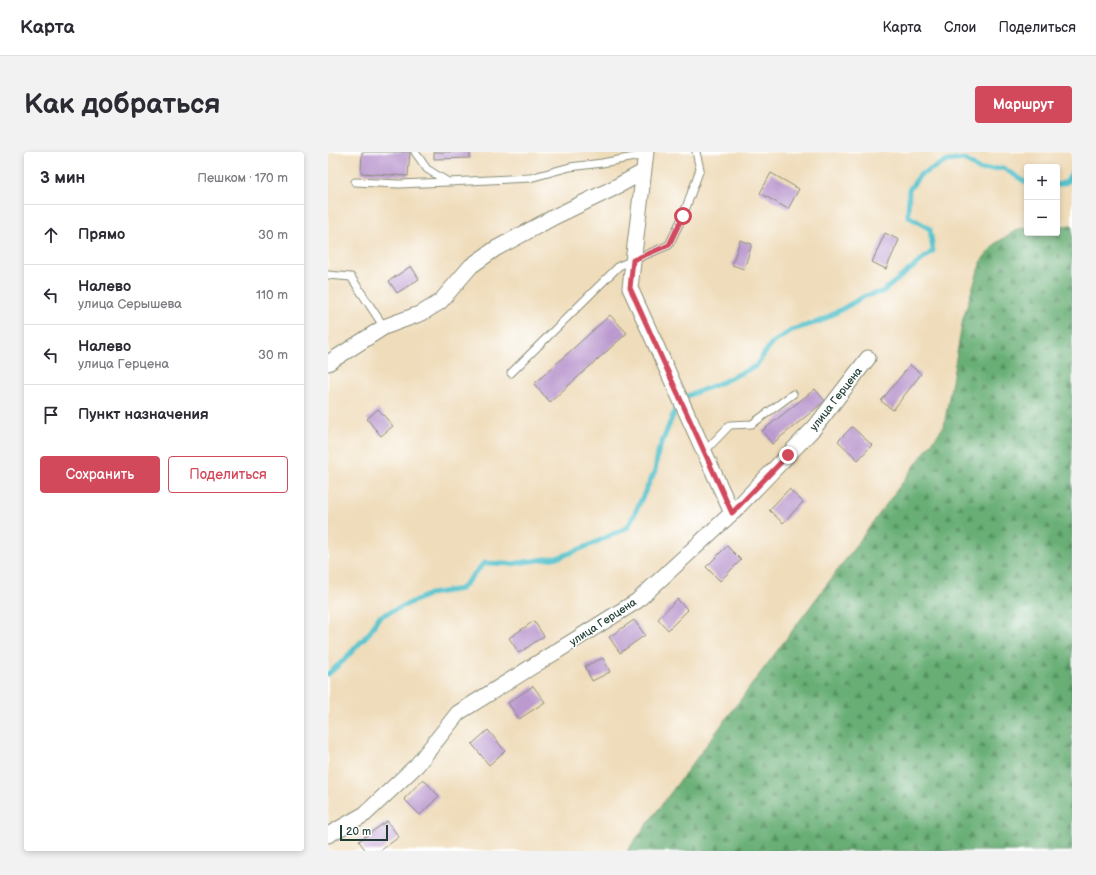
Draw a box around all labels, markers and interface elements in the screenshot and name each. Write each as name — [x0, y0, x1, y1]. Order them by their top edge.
text: Карта — [20, 16, 74, 39]
text: Карта — [882, 19, 922, 36]
text: Слои — [944, 19, 976, 36]
text: Поделиться — [998, 19, 1076, 36]
button: Маршрут — [975, 86, 1072, 123]
text: Как добраться — [24, 88, 221, 121]
map controls — [1024, 164, 1060, 236]
button: + — [1024, 164, 1060, 200]
text: 3 мин — [40, 168, 85, 188]
text: Пешком · 170 m — [197, 170, 288, 186]
button: − — [1024, 200, 1060, 236]
route start — [674, 207, 692, 225]
icon: ahead — [40, 224, 62, 246]
text: Прямо — [78, 225, 125, 244]
text: 30 m — [258, 227, 288, 243]
text: Налево — [78, 277, 131, 296]
icon: left — [40, 284, 62, 306]
text: 110 m — [256, 287, 288, 303]
text: улица Серышева — [78, 296, 182, 312]
text: Налево — [78, 337, 131, 356]
icon: left — [40, 344, 62, 366]
text: 30 m — [258, 347, 288, 363]
text: улица Герцена — [78, 356, 169, 372]
street label: улица Герцена — [807, 364, 865, 433]
icon: arrive — [40, 404, 62, 426]
text: Пункт назначения — [78, 405, 209, 424]
route end — [779, 446, 797, 464]
button: Сохранить — [40, 456, 160, 493]
button: Поделиться — [168, 456, 288, 493]
street label: улица Герцена — [567, 595, 639, 648]
scale bar — [340, 823, 388, 842]
text: 20 m — [346, 825, 371, 838]

